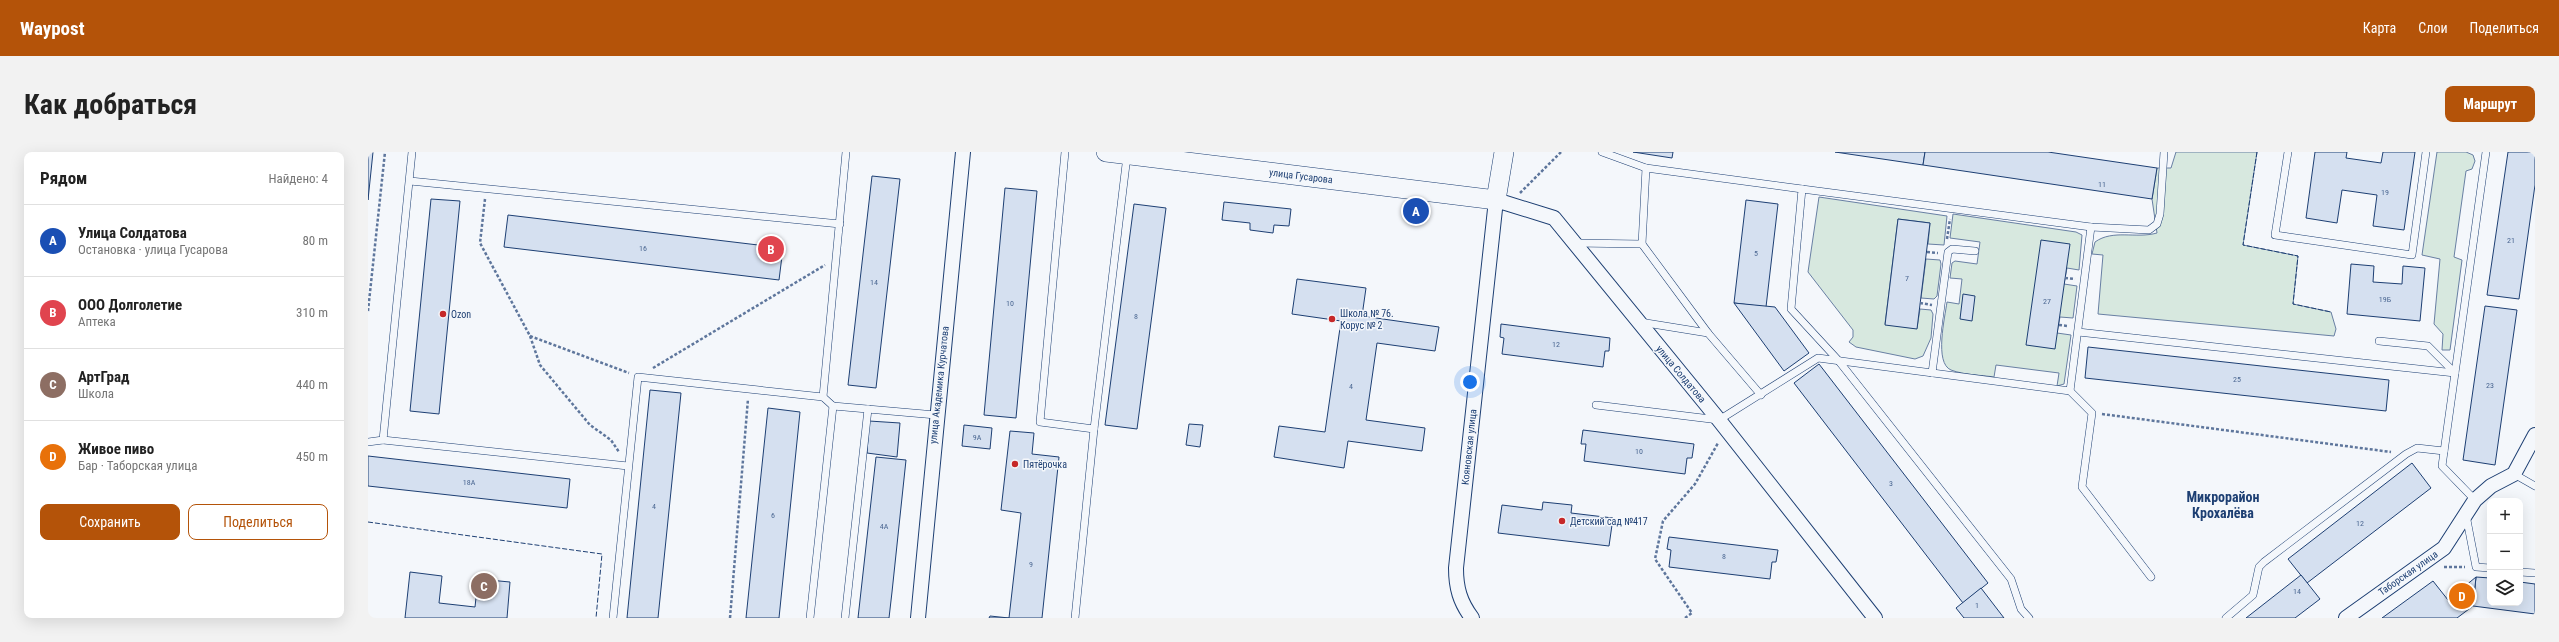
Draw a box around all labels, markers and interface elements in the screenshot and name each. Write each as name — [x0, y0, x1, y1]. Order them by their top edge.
text: Waypost — [20, 17, 85, 40]
text: Карта — [2363, 20, 2396, 36]
text: Слои — [2418, 20, 2448, 36]
text: Поделиться — [2470, 20, 2539, 36]
button: Маршрут — [2445, 86, 2535, 122]
text: Как добраться — [24, 88, 197, 121]
street label: улица Гусарова — [1269, 167, 1334, 185]
text: Рядом — [40, 168, 87, 188]
text: Найдено: 4 — [268, 171, 328, 186]
house number: 11 — [2098, 180, 2106, 189]
house number: 19 — [2381, 188, 2389, 197]
pin: A — [1403, 196, 1429, 226]
text: Улица Солдатова — [78, 224, 187, 242]
text: A — [49, 233, 57, 248]
text: 80 m — [302, 233, 328, 248]
pin: B — [758, 234, 784, 264]
house number: 21 — [2507, 236, 2515, 245]
text: Остановка · улица Гусарова — [78, 242, 228, 257]
house number: 16 — [639, 244, 647, 253]
house number: 5 — [1754, 249, 1758, 258]
house number: 7 — [1905, 274, 1909, 283]
house number: 14 — [870, 278, 878, 287]
house number: 19Б — [2379, 295, 2392, 304]
text: ООО Долголетие — [78, 296, 182, 314]
house number: 27 — [2043, 297, 2051, 306]
house number: 10 — [1006, 299, 1014, 308]
text: B — [49, 305, 57, 320]
text: 310 m — [296, 305, 328, 320]
place label: Школа № 76. Корус № 2 — [1340, 308, 1394, 331]
marker: Ozon — [438, 309, 448, 319]
place label: Ozon — [451, 309, 471, 320]
house number: 8 — [1134, 312, 1138, 321]
text: Аптека — [78, 314, 116, 329]
marker: Школа № 76. Корус № 2 — [1327, 314, 1337, 324]
street label: улица Академика Курчатова — [927, 325, 951, 444]
house number: 12 — [1552, 340, 1560, 349]
street label: улица Солдатова — [1654, 343, 1708, 405]
text: АртГрад — [78, 368, 130, 386]
your location — [1460, 372, 1480, 392]
house number: 25 — [2233, 375, 2241, 384]
text: C — [49, 377, 57, 392]
text: 440 m — [296, 377, 328, 392]
house number: 23 — [2486, 381, 2494, 390]
house number: 4 — [1349, 382, 1353, 391]
text: Школа — [78, 386, 114, 401]
street label: Кояновская улица — [1460, 408, 1478, 485]
house number: 9А — [973, 433, 982, 442]
text: Живое пиво — [78, 440, 154, 458]
house number: 10 — [1635, 447, 1643, 456]
text: D — [49, 449, 57, 464]
text: 450 m — [296, 449, 328, 464]
text: Бар · Таборская улица — [78, 458, 197, 473]
marker: Пятёрочка — [1010, 459, 1020, 469]
place label: Пятёрочка — [1023, 459, 1067, 470]
house number: 18А — [463, 478, 476, 487]
house number: 3 — [1889, 479, 1893, 488]
district label: Микрорайон Крохалёва — [2186, 489, 2260, 521]
map controls — [2487, 498, 2523, 606]
button: + — [2487, 498, 2523, 534]
house number: 4 — [652, 502, 656, 511]
button: Сохранить — [40, 504, 180, 540]
button: Поделиться — [188, 504, 328, 540]
house number: 6 — [771, 511, 775, 520]
marker: Детский сад №417 — [1557, 516, 1567, 526]
place label: Детский сад №417 — [1570, 516, 1648, 527]
house number: 12 — [2356, 519, 2364, 528]
house number: 4А — [880, 522, 889, 531]
button: − — [2487, 534, 2523, 570]
street label: Таборская улица — [2376, 548, 2440, 598]
house number: 8 — [1722, 552, 1726, 561]
house number: 9 — [1029, 560, 1033, 569]
button: layers — [2487, 570, 2523, 606]
pin: C — [471, 571, 497, 601]
pin: D — [2449, 581, 2475, 611]
house number: 14 — [2293, 587, 2301, 596]
house number: 1 — [1975, 601, 1979, 610]

